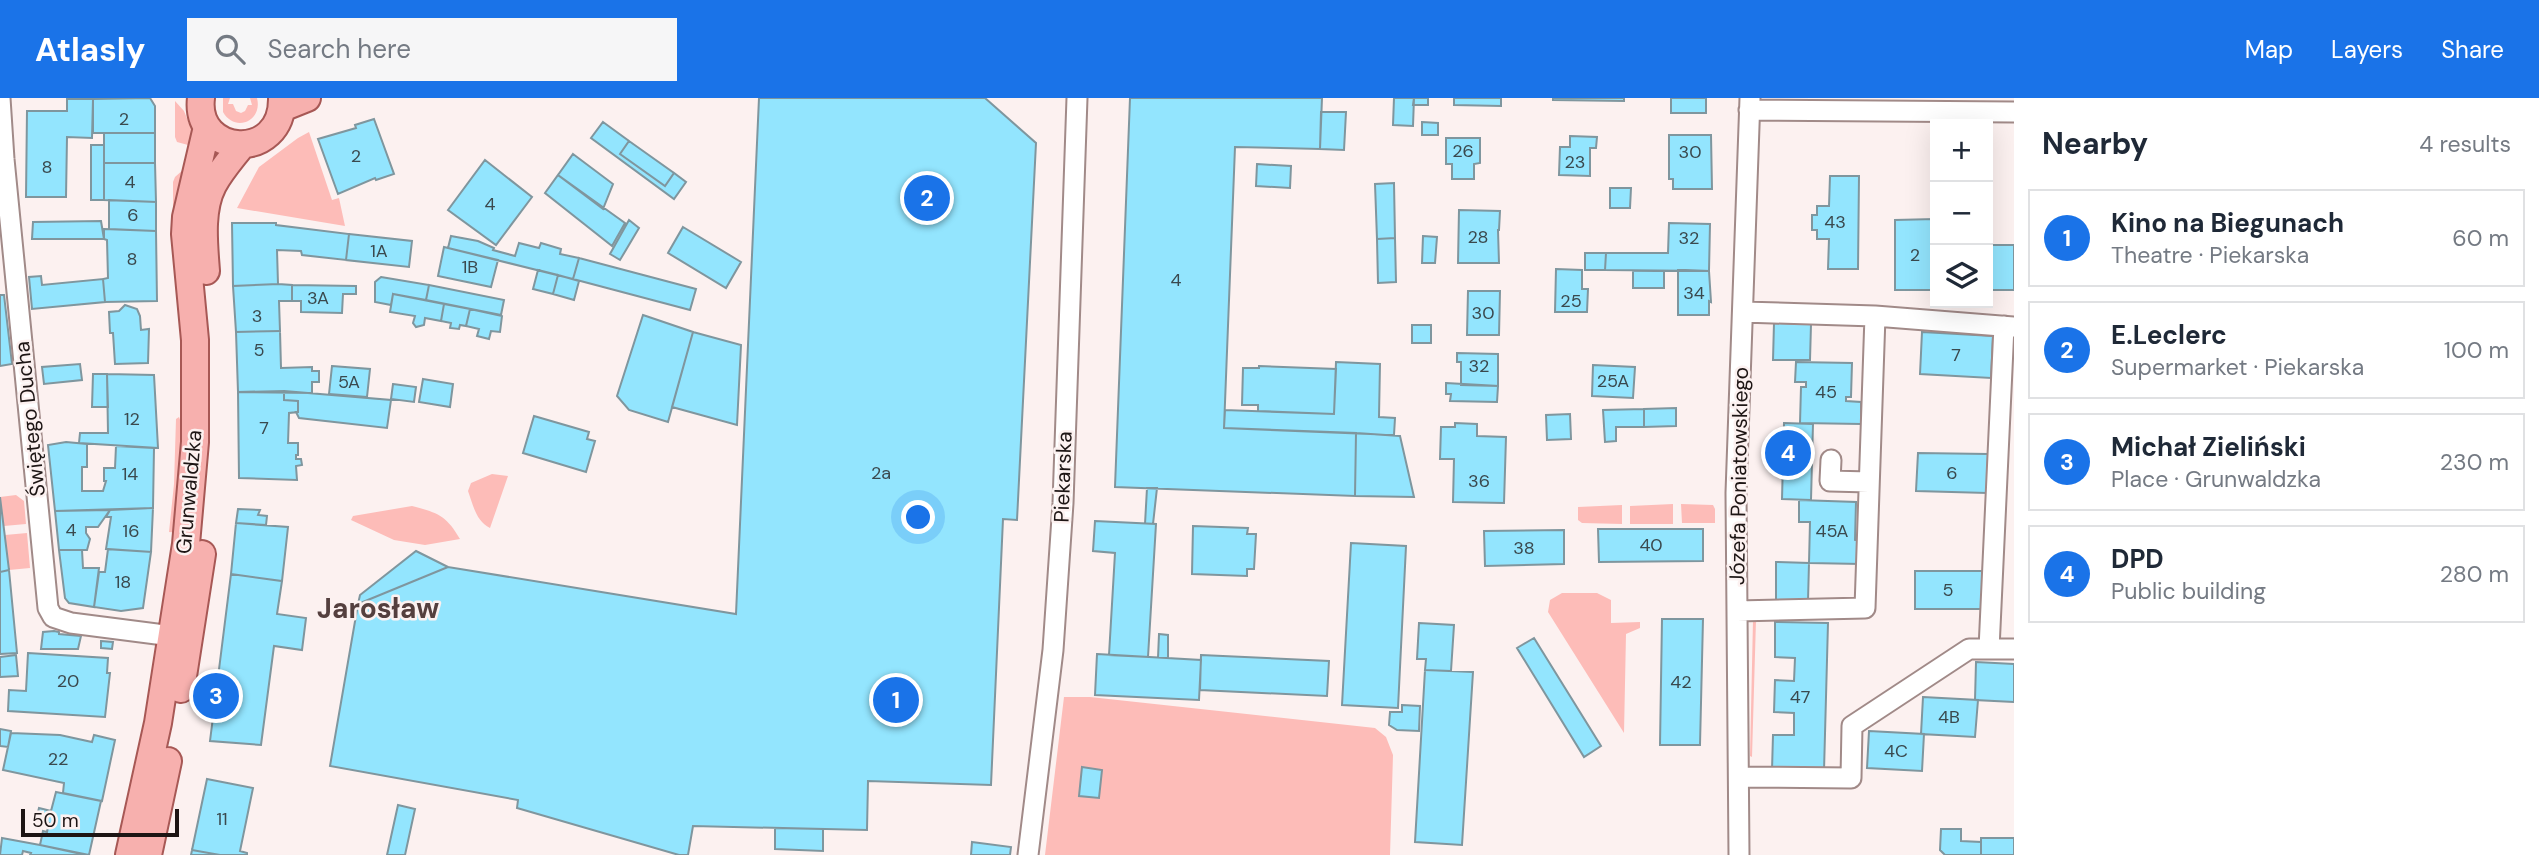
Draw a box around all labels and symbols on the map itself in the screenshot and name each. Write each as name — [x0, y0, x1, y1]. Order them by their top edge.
house number: 2 — [119, 107, 129, 131]
house number: 26 — [1452, 139, 1474, 163]
house number: 30 — [1679, 140, 1701, 164]
house number: 2 — [351, 144, 361, 168]
house number: 23 — [1564, 150, 1586, 174]
house number: 8 — [42, 155, 52, 179]
house number: 4 — [125, 170, 136, 194]
pin: 2 — [904, 172, 950, 224]
house number: 4 — [485, 192, 496, 216]
house number: 6 — [127, 203, 139, 227]
house number: 43 — [1824, 210, 1846, 234]
house number: 28 — [1467, 225, 1489, 249]
house number: 32 — [1678, 226, 1700, 250]
house number: 1A — [370, 239, 388, 263]
house number: 2 — [1910, 243, 1920, 267]
house number: 8 — [127, 247, 137, 271]
house number: 1B — [462, 255, 478, 279]
house number: 4 — [1171, 268, 1182, 292]
house number: 34 — [1683, 281, 1705, 305]
house number: 3A — [307, 286, 329, 310]
house number: 25 — [1560, 289, 1582, 313]
house number: 30 — [1472, 301, 1494, 325]
house number: 3 — [252, 304, 262, 328]
house number: 5 — [254, 338, 264, 362]
street label: Świętego Ducha — [8, 340, 52, 498]
house number: 7 — [1951, 343, 1961, 367]
house number: 32 — [1468, 354, 1490, 378]
street label: Józefa Poniatowskiego — [1723, 367, 1755, 585]
house number: 25A — [1597, 369, 1629, 393]
house number: 5A — [338, 370, 360, 394]
house number: 45 — [1815, 380, 1837, 404]
house number: 12 — [124, 407, 140, 431]
house number: 7 — [259, 416, 269, 440]
pin: 4 — [1765, 427, 1811, 479]
street label: Grunwaldzka — [170, 429, 208, 555]
street label: Piekarska — [1047, 431, 1079, 523]
house number: 2a — [871, 461, 891, 485]
house number: 6 — [1946, 461, 1958, 485]
house number: 14 — [122, 462, 138, 486]
house number: 36 — [1468, 469, 1490, 493]
your location — [901, 500, 935, 534]
house number: 4 — [66, 518, 77, 542]
house number: 16 — [123, 519, 139, 543]
house number: 45A — [1815, 519, 1849, 543]
house number: 40 — [1639, 533, 1663, 557]
house number: 38 — [1513, 536, 1535, 560]
house number: 18 — [115, 570, 131, 594]
house number: 5 — [1943, 578, 1953, 602]
district label: Jarosław — [317, 590, 439, 627]
house number: 20 — [57, 669, 79, 693]
pin: 3 — [193, 670, 239, 722]
house number: 42 — [1670, 670, 1692, 694]
pin: 1 — [873, 674, 919, 726]
house number: 47 — [1790, 685, 1810, 709]
house number: 4B — [1938, 705, 1960, 729]
house number: 4C — [1884, 739, 1908, 763]
house number: 22 — [48, 747, 68, 771]
scale bar — [21, 806, 178, 838]
house number: 11 — [216, 807, 228, 831]

